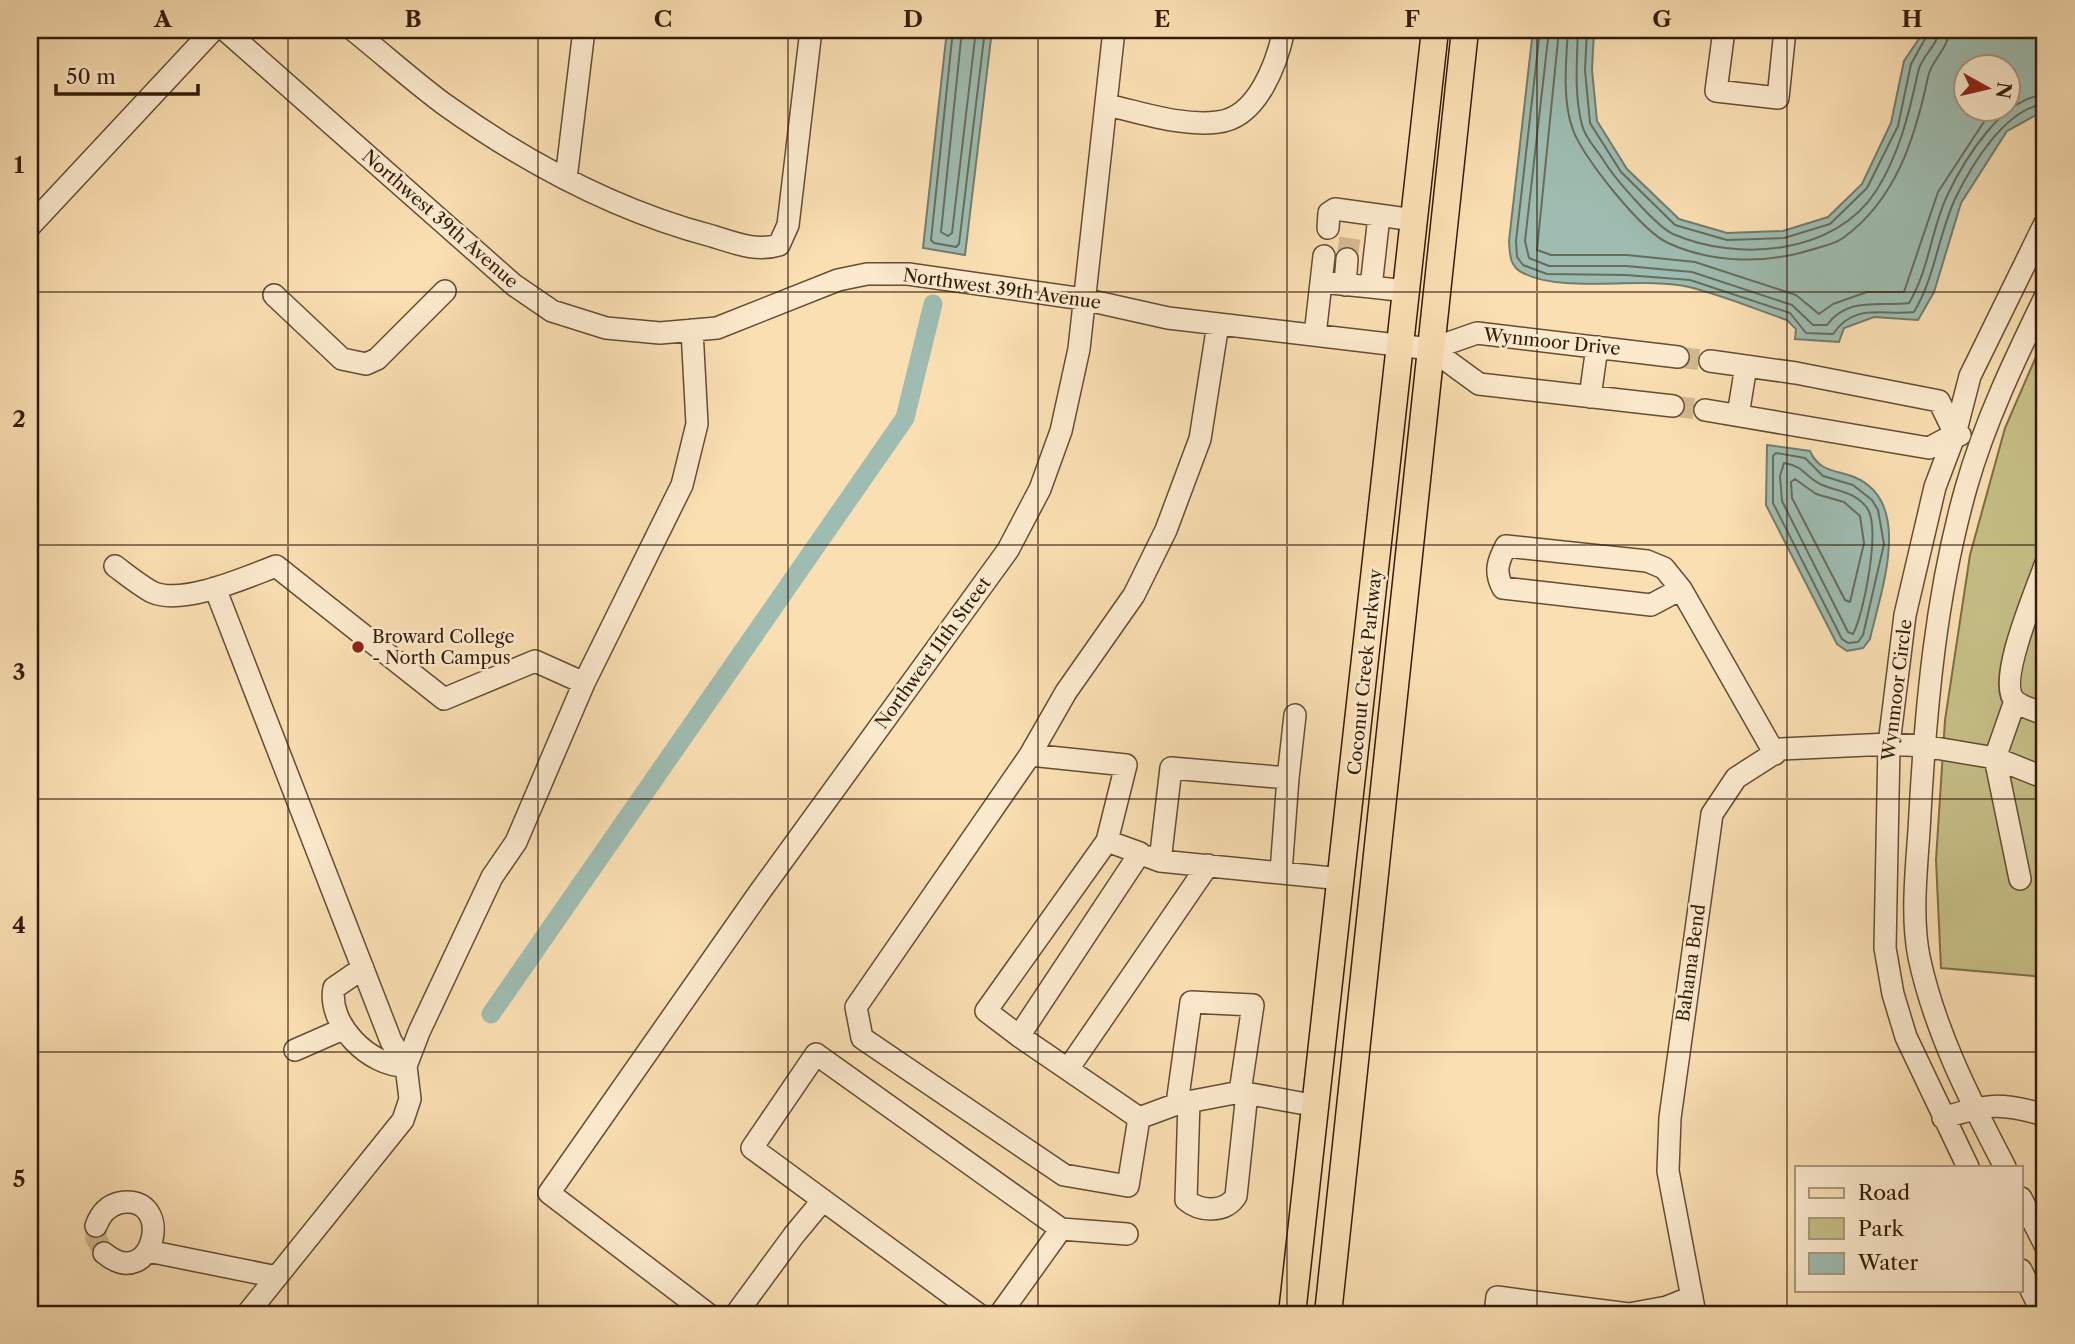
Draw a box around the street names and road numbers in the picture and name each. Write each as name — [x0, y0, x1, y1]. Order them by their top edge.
street label: Northwest 39th Avenue — [357, 145, 523, 293]
street label: Northwest 39th Avenue — [902, 264, 1102, 314]
street label: Wynmoor Drive — [1481, 324, 1622, 360]
street label: Coconut Creek Parkway — [1343, 567, 1387, 776]
street label: Northwest 11th Street — [871, 572, 996, 733]
street label: Wynmoor Circle — [1877, 618, 1917, 763]
street label: Bahama Bend — [1672, 903, 1710, 1023]

